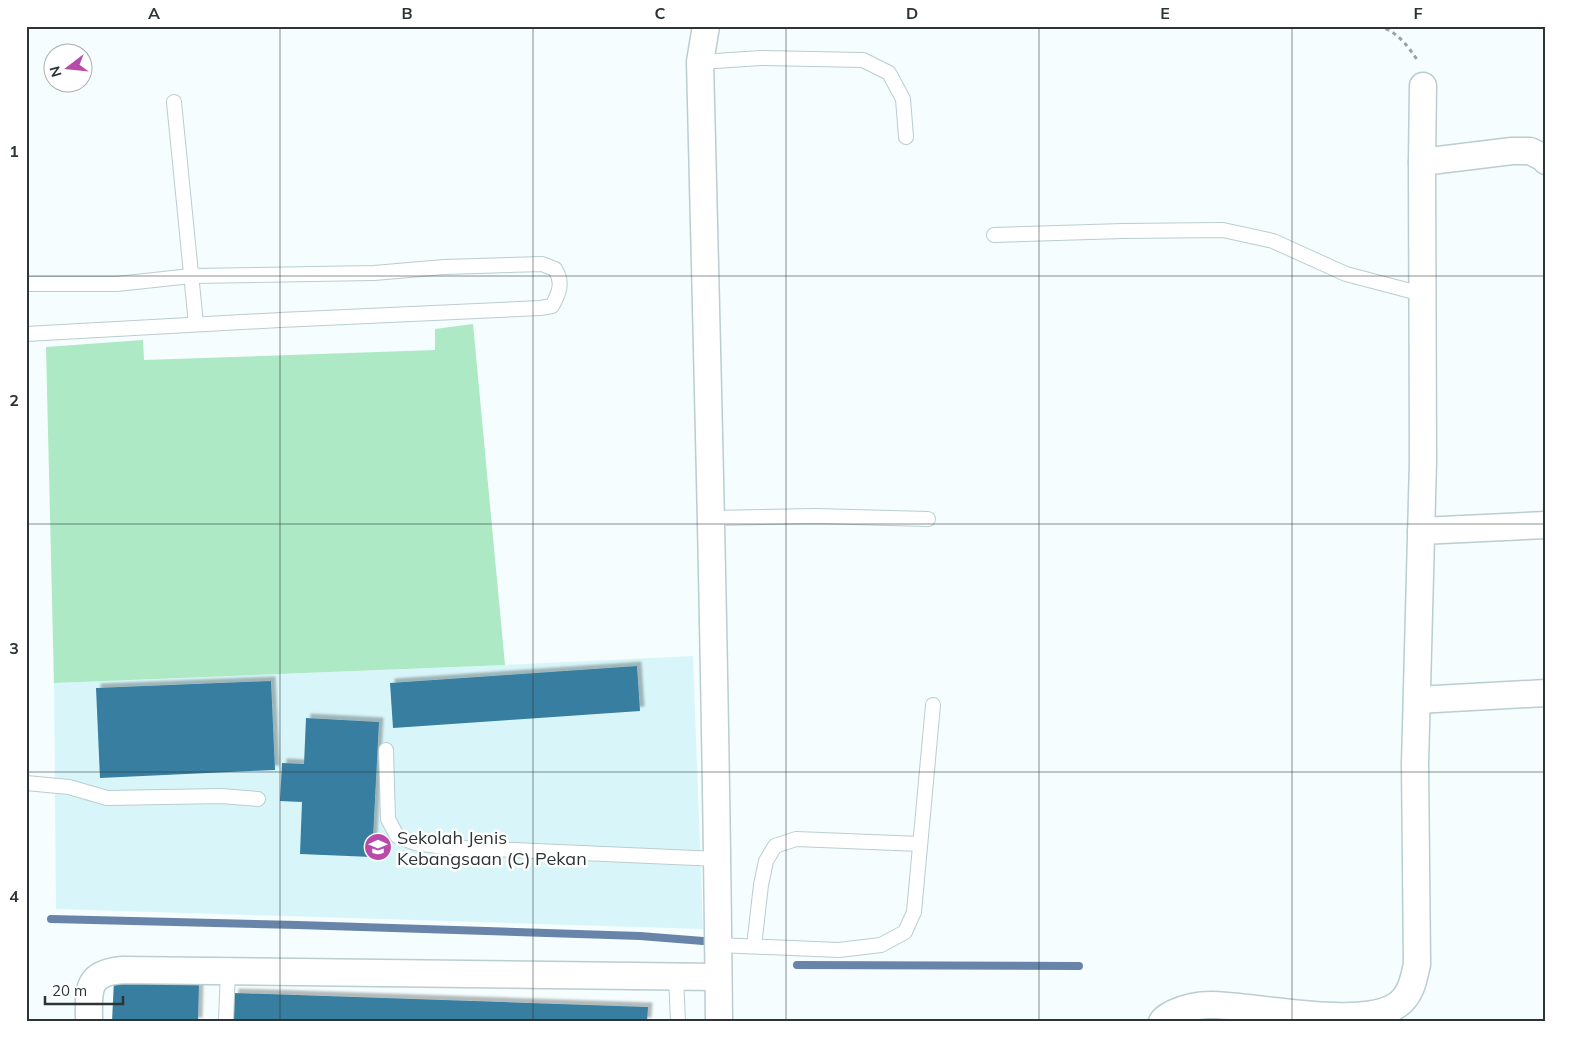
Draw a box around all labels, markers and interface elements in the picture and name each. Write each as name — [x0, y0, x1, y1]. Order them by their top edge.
text: A — [148, 3, 160, 23]
text: B — [401, 3, 413, 23]
text: C — [655, 3, 666, 23]
text: D — [906, 3, 918, 23]
text: E — [1160, 3, 1170, 23]
text: F — [1413, 3, 1423, 23]
north arrow — [42, 42, 92, 92]
text: N — [45, 64, 66, 79]
text: 1 — [9, 141, 19, 161]
text: 2 — [9, 390, 19, 410]
text: 3 — [9, 638, 19, 658]
place label: Sekolah Jenis Kebangsaan (C) Pekan — [397, 826, 587, 870]
school or university icon: Sekolah Jenis Kebangsaan (C) Pekan — [363, 832, 393, 862]
text: 4 — [9, 886, 19, 906]
scale bar — [45, 973, 122, 1005]
text: 20 m — [52, 981, 87, 1000]

